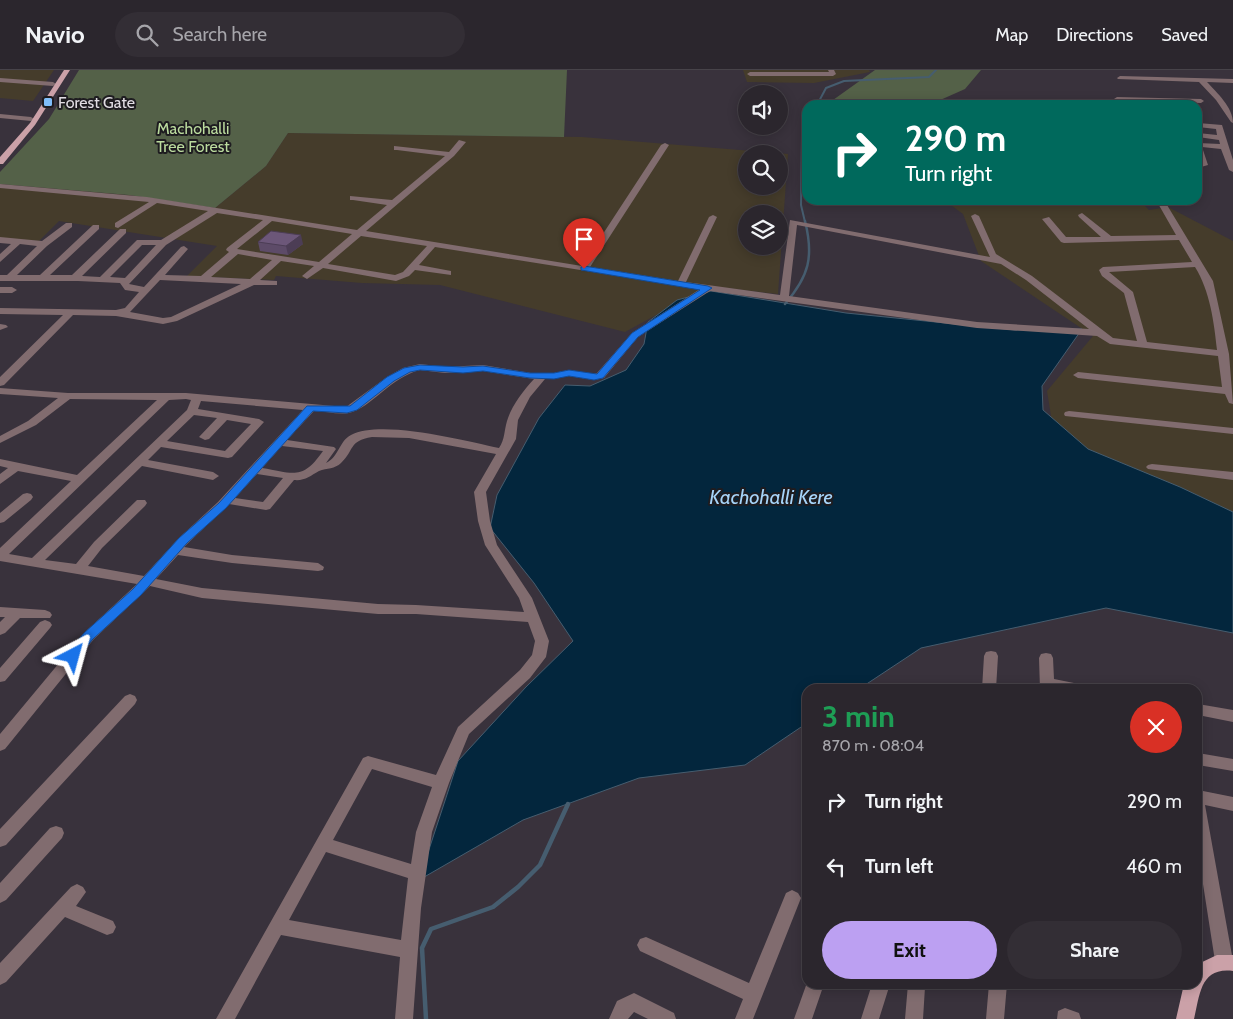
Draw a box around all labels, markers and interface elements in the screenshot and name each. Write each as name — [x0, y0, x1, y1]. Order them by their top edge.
search box — [115, 12, 465, 57]
text: Navio — [25, 20, 85, 49]
icon: search — [133, 21, 161, 49]
text: Search here — [173, 23, 267, 46]
text: Map — [995, 24, 1028, 46]
text: Directions — [1056, 24, 1133, 46]
text: Saved — [1161, 24, 1208, 46]
map controls — [738, 85, 788, 255]
button: sound — [738, 85, 788, 135]
place label: Forest Gate — [58, 93, 135, 112]
marker: Forest Gate — [42, 96, 54, 108]
text: 290 m — [905, 117, 1006, 160]
park label: Machohalli Tree Forest — [156, 119, 230, 156]
icon: right — [822, 120, 887, 185]
button: search — [738, 145, 788, 195]
text: Turn right — [905, 160, 992, 187]
button: layers — [738, 205, 788, 255]
pin — [563, 218, 605, 269]
icon: arrive — [570, 225, 598, 253]
water label: Kachohalli Kere — [709, 485, 833, 509]
position arrow — [46, 629, 98, 681]
text: 3 min — [822, 698, 895, 735]
button: close — [1130, 701, 1182, 753]
text: 870 m · 08:04 — [822, 736, 924, 755]
icon: right — [822, 788, 850, 816]
text: Turn right — [865, 790, 943, 813]
text: 290 m — [1127, 790, 1182, 813]
icon: left — [822, 853, 850, 881]
text: Turn left — [865, 855, 933, 878]
text: 460 m — [1126, 855, 1182, 878]
button: Exit — [822, 921, 997, 979]
button: Share — [1007, 921, 1182, 979]

